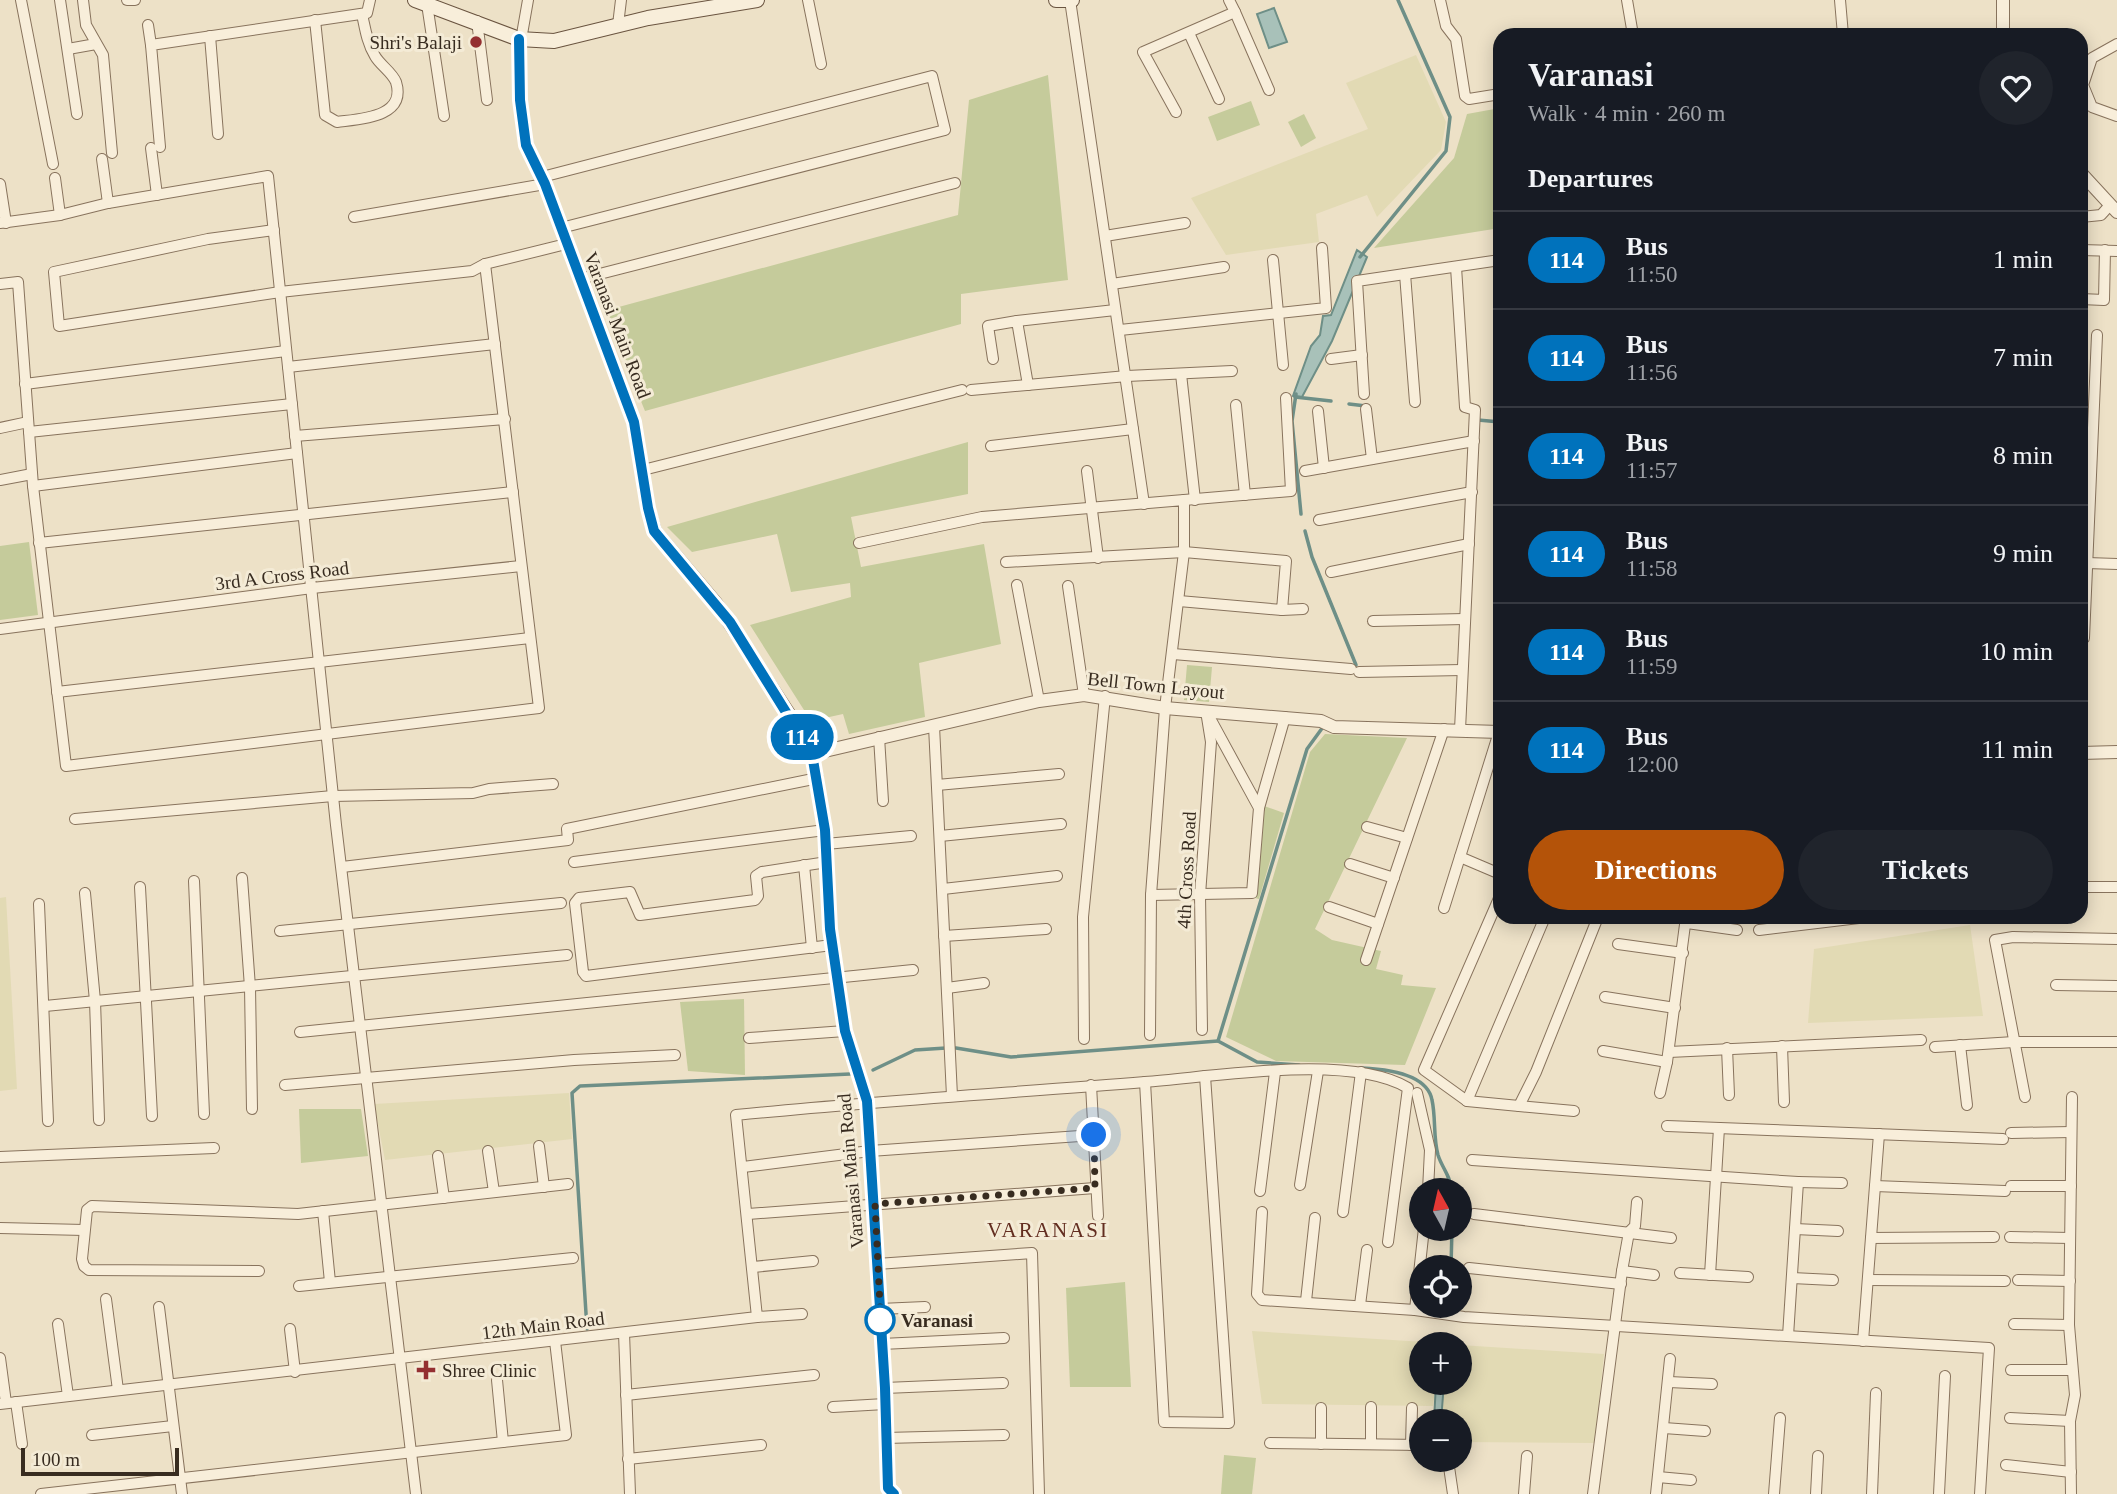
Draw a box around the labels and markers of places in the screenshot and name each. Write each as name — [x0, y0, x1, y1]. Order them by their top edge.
place label: Shri's Balaji — [369, 32, 462, 53]
marker: Shri's Balaji — [468, 34, 484, 50]
marker: Varanasi — [865, 1305, 895, 1335]
place label: Varanasi — [901, 1310, 973, 1331]
marker: Shree Clinic — [416, 1360, 436, 1380]
place label: Shree Clinic — [442, 1360, 536, 1381]

